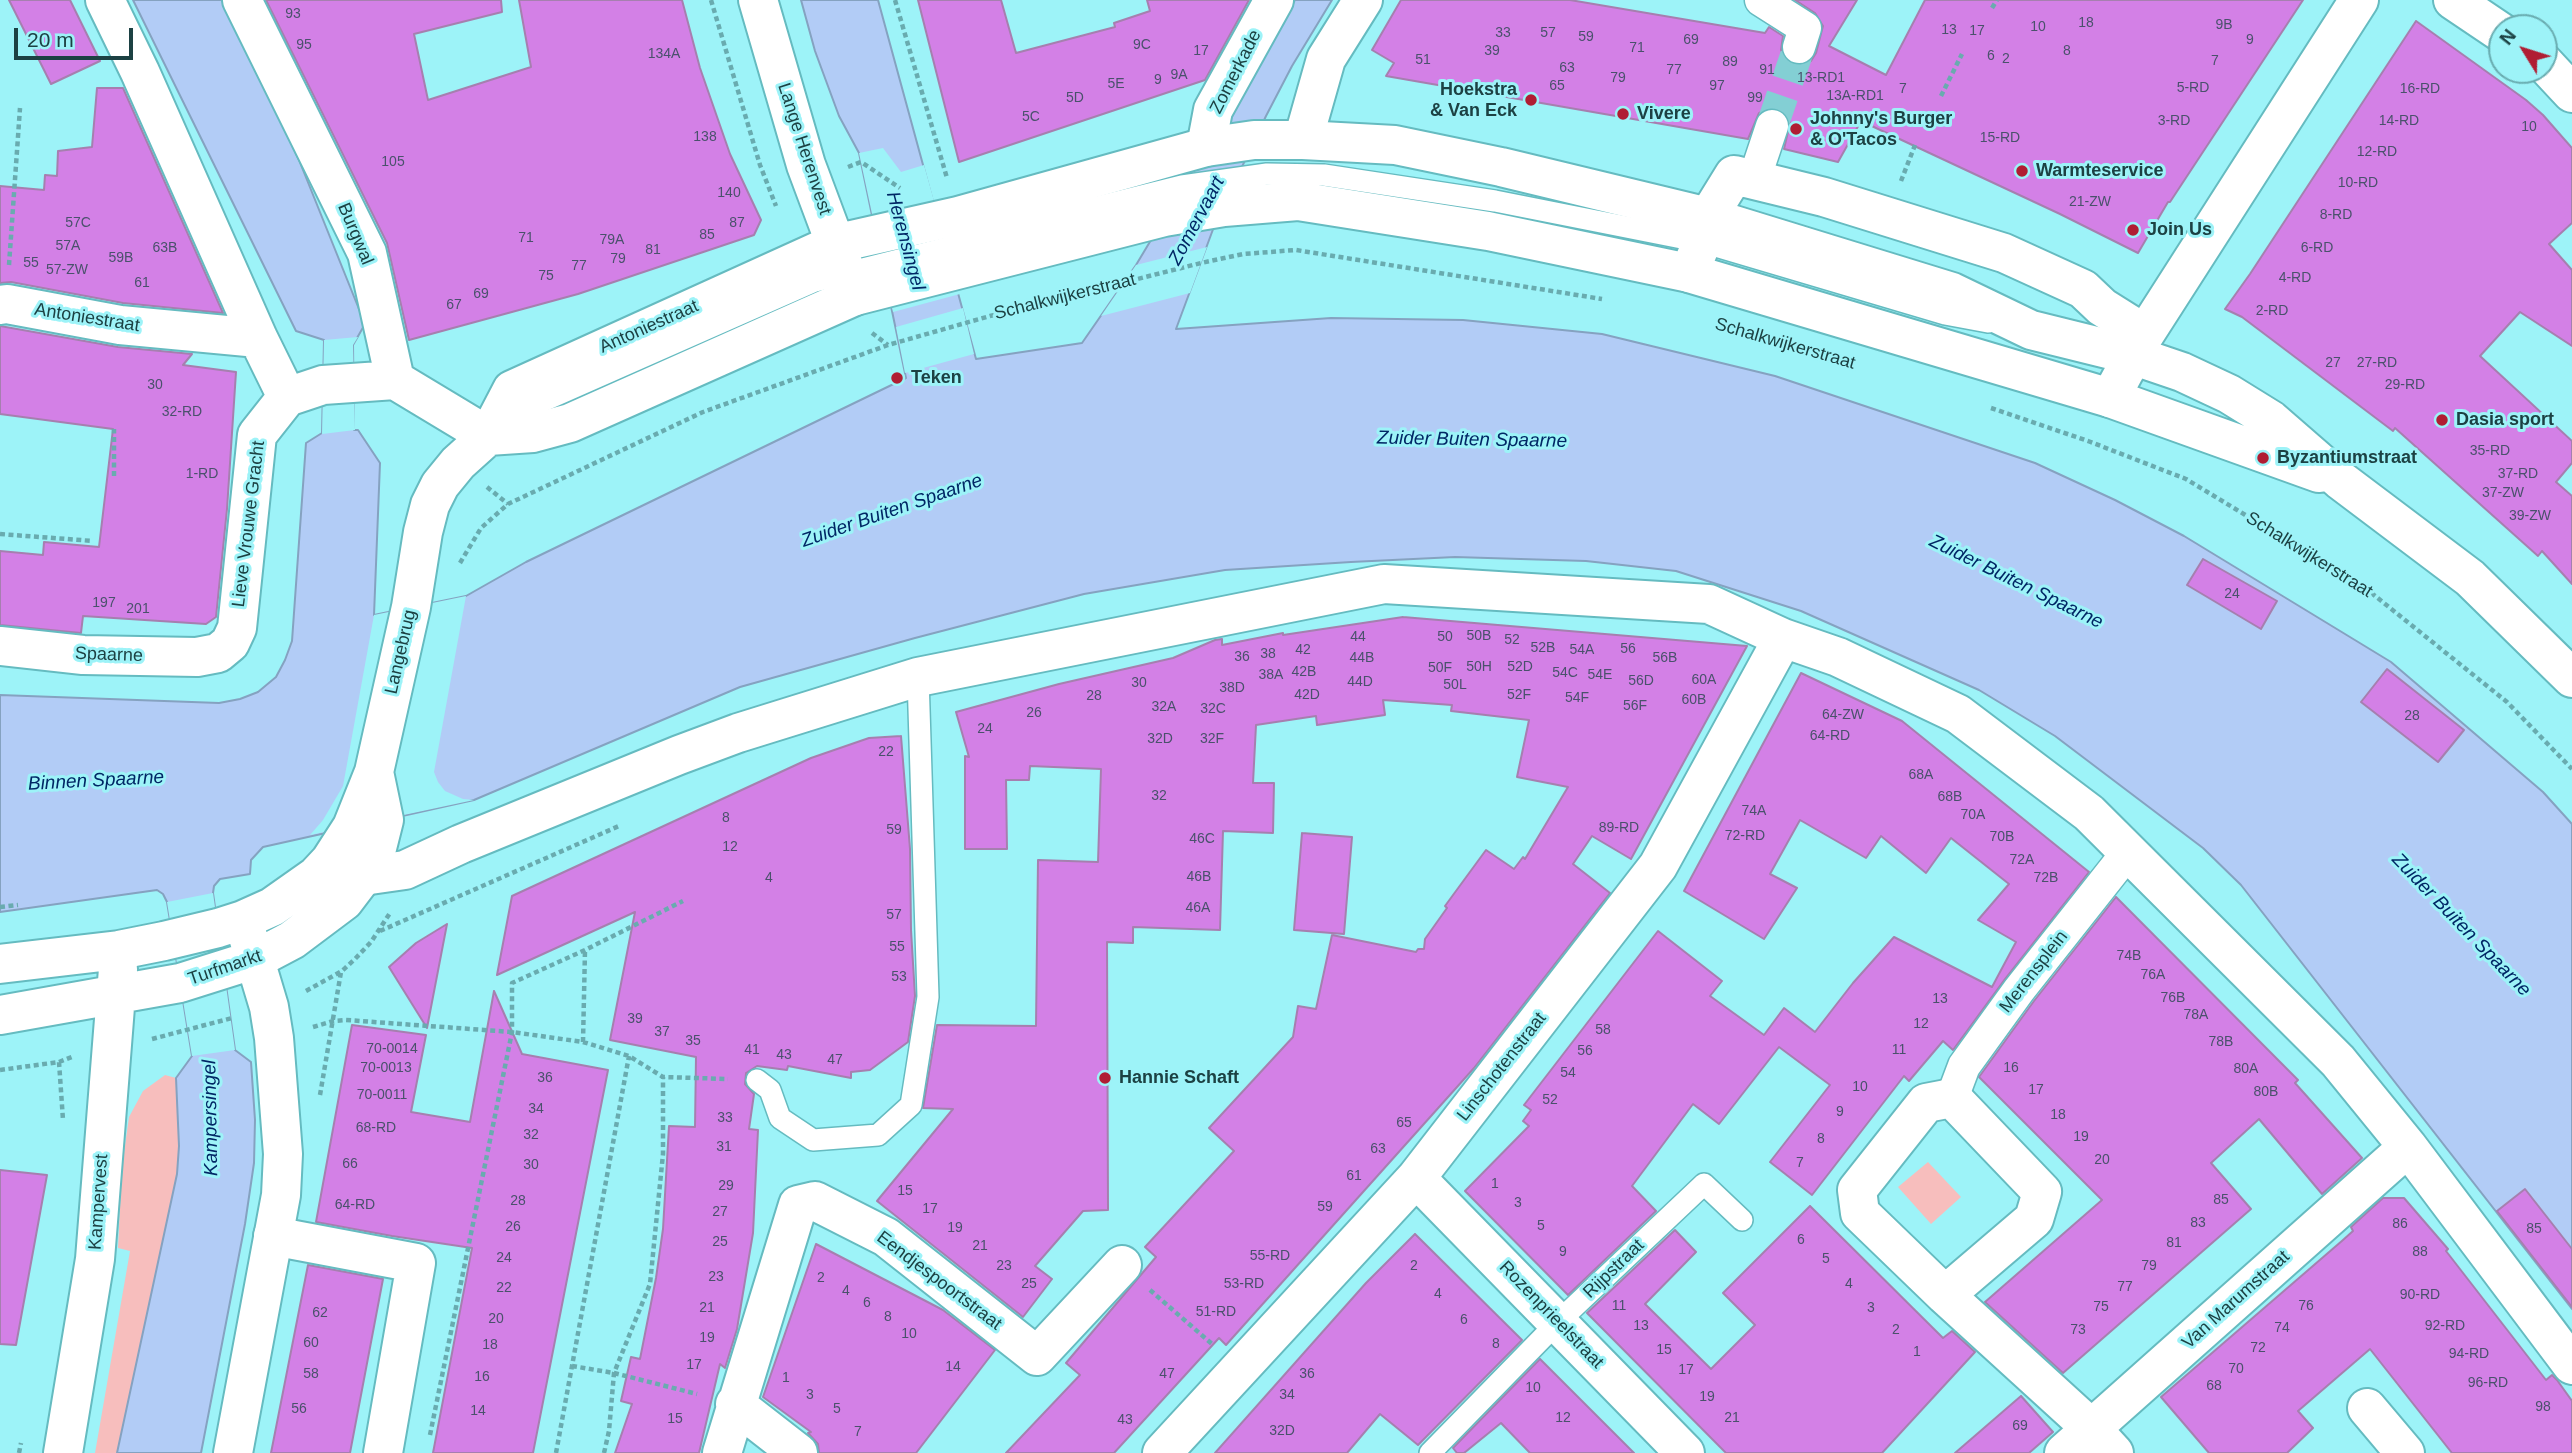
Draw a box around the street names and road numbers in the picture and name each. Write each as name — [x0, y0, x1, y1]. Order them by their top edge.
street label: Zomerkade — [1206, 27, 1266, 117]
street label: Lange Herenvest — [773, 80, 835, 218]
street label: Burgwal — [332, 200, 378, 268]
street label: Schalkwijkerstraat — [992, 269, 1138, 325]
street label: Antoniestraat — [596, 296, 702, 358]
street label: Antoniestraat — [33, 299, 141, 337]
street label: Schalkwijkerstraat — [1712, 314, 1858, 374]
street label: Lieve Vrouwe Gracht — [228, 440, 270, 608]
street label: Schalkwijkerstraat — [2242, 507, 2376, 603]
street label: Langebrug — [381, 608, 421, 696]
street label: Spaarne — [75, 643, 143, 667]
street label: Merensplein — [1995, 927, 2073, 1017]
street label: Turfmarkt — [185, 945, 265, 991]
street label: Linschotenstraat — [1453, 1008, 1551, 1126]
street label: Kampervest — [85, 1153, 113, 1251]
street label: Eendjespoortstraat — [872, 1227, 1006, 1335]
street label: Rijpstraat — [1579, 1235, 1649, 1303]
street label: Van Marumstraat — [2178, 1246, 2294, 1354]
street label: Rozenprieelstraat — [1494, 1257, 1608, 1373]

